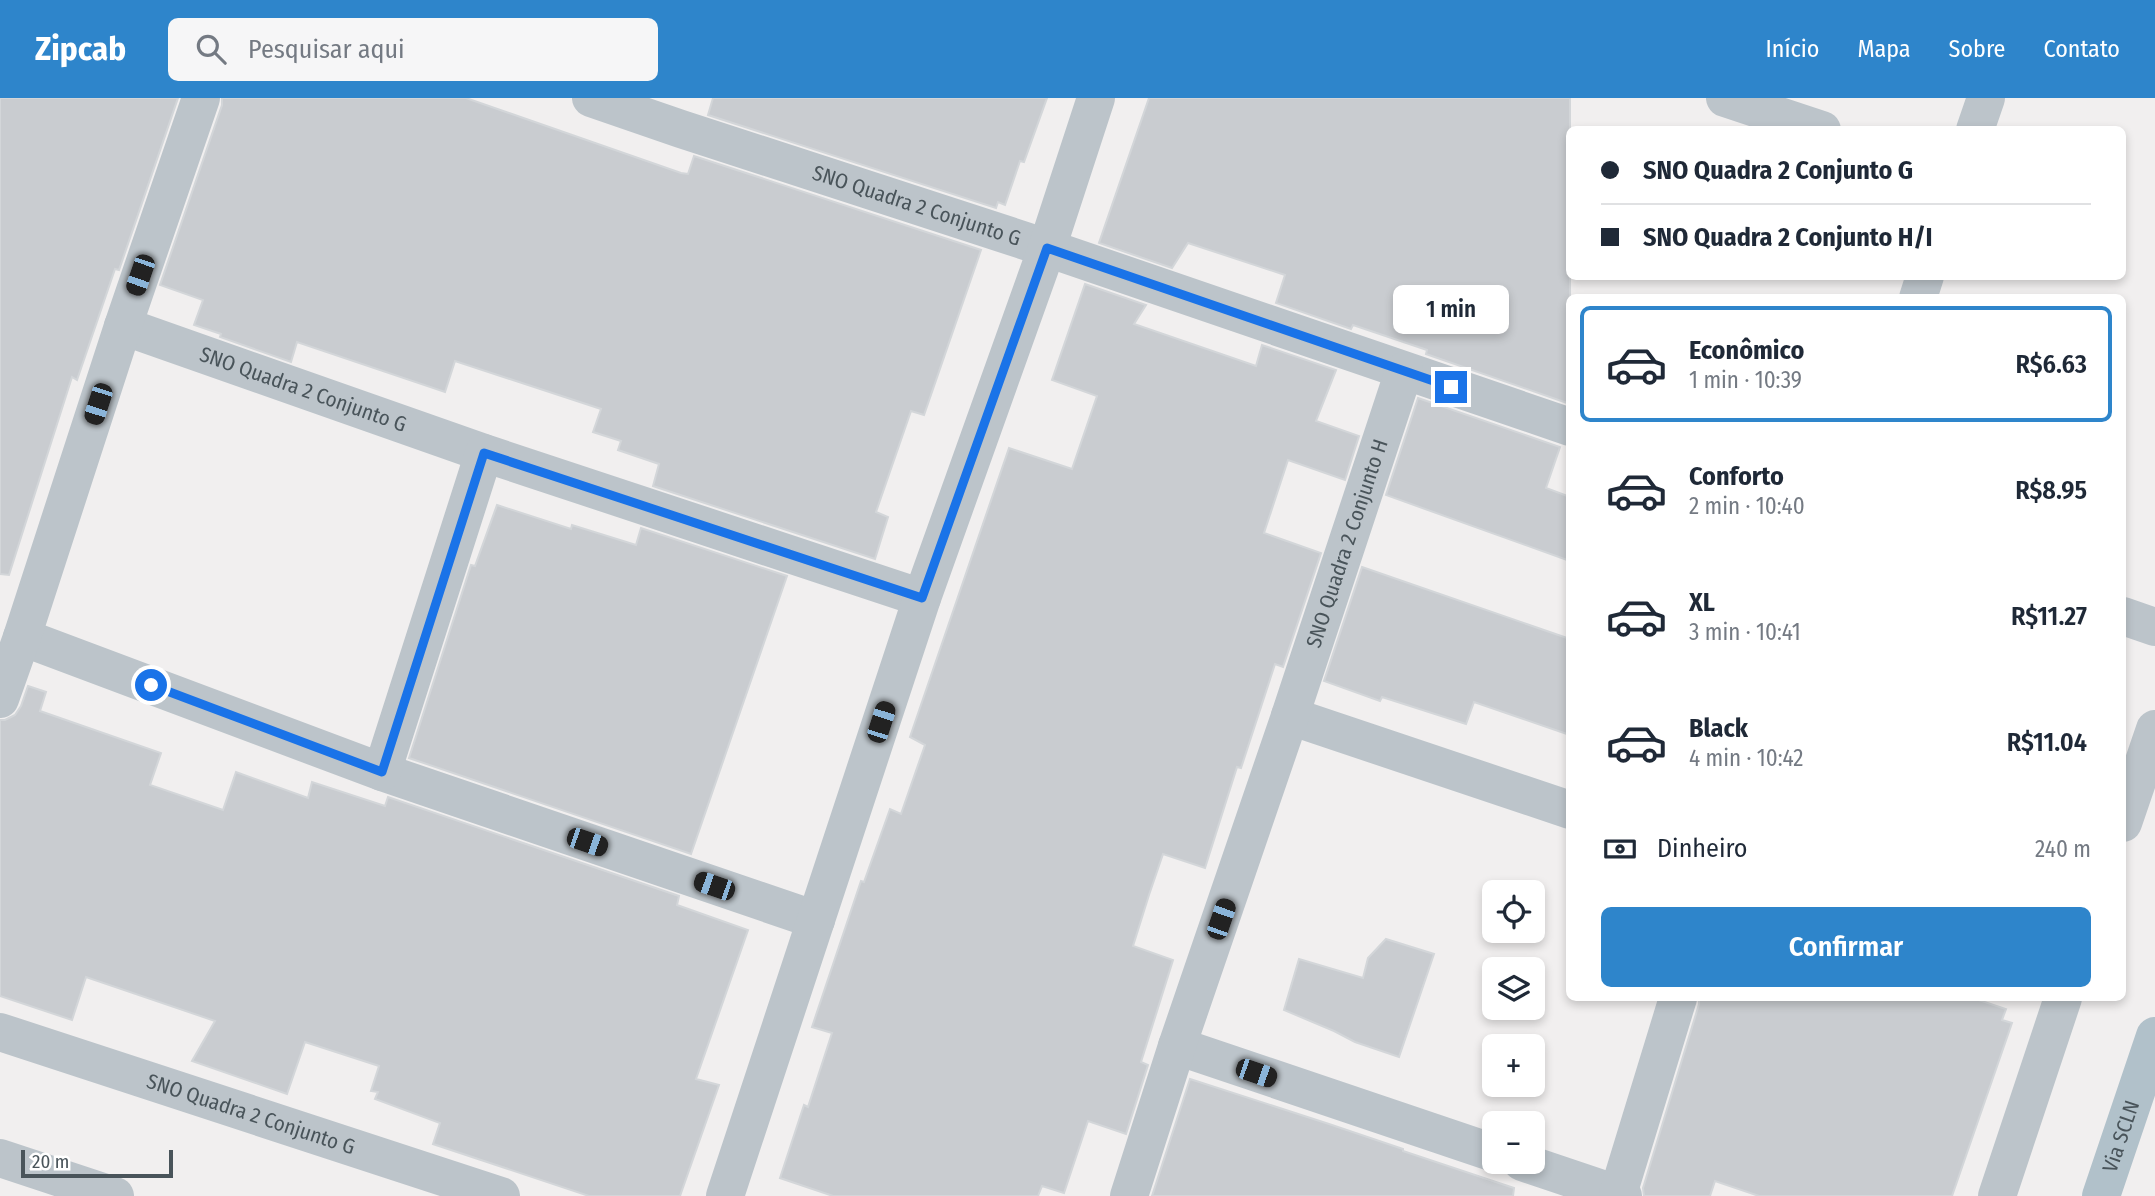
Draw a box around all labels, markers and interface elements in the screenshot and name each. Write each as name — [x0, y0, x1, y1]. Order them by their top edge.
search box — [168, 18, 658, 81]
text: Zipcab — [35, 29, 126, 69]
icon: search — [192, 30, 230, 68]
text: Pesquisar aqui — [248, 34, 405, 65]
text: Início — [1766, 35, 1819, 63]
text: Mapa — [1857, 35, 1911, 63]
text: Sobre — [1949, 35, 2005, 63]
text: Contato — [2043, 35, 2120, 63]
text: SNO Quadra 2 Conjunto G — [1643, 155, 1913, 186]
street label: SNO Quadra 2 Conjunto G — [809, 160, 1024, 252]
text: SNO Quadra 2 Conjunto H/I — [1643, 222, 1933, 253]
car — [124, 252, 157, 298]
callout: 1 min — [1393, 286, 1509, 334]
text: 1 min — [1426, 295, 1476, 323]
icon: car — [1605, 333, 1668, 396]
text: Econômico — [1689, 335, 1804, 366]
street label: SNO Quadra 2 Conjunto G — [196, 341, 410, 438]
text: R$6.63 — [2015, 349, 2087, 380]
text: 1 min · 10:39 — [1689, 366, 1802, 394]
route end — [1435, 371, 1467, 403]
car — [82, 381, 115, 427]
street label: SNO Quadra 2 Conjunto H — [1300, 436, 1394, 651]
icon: car — [1605, 459, 1668, 522]
text: Conforto — [1689, 461, 1784, 492]
text: R$8.95 — [2015, 475, 2087, 506]
text: 2 min · 10:40 — [1689, 492, 1805, 520]
icon: car — [1605, 585, 1668, 648]
text: XL — [1689, 587, 1715, 618]
text: R$11.27 — [2011, 601, 2087, 632]
text: 3 min · 10:41 — [1689, 618, 1801, 646]
route start — [135, 669, 167, 701]
car — [865, 699, 898, 745]
icon: car — [1605, 711, 1668, 774]
text: Black — [1689, 713, 1748, 744]
text: R$11.04 — [2007, 727, 2087, 758]
text: 4 min · 10:42 — [1689, 744, 1804, 772]
car — [564, 825, 611, 859]
icon: cash — [1601, 830, 1639, 868]
text: Dinheiro — [1657, 833, 1747, 864]
text: 240 m — [2035, 835, 2091, 863]
car — [691, 869, 738, 903]
map controls — [1482, 880, 1545, 1174]
button: locate — [1482, 880, 1545, 943]
car — [1205, 896, 1238, 942]
button: Confirmar — [1601, 907, 2091, 987]
button: layers — [1482, 957, 1545, 1020]
button: + — [1482, 1034, 1545, 1097]
car — [1233, 1056, 1280, 1090]
street label: SNO Quadra 2 Conjunto G — [143, 1068, 358, 1160]
street label: Via SCLN — [2097, 1097, 2145, 1176]
button: − — [1482, 1111, 1545, 1174]
scale bar — [21, 1147, 173, 1179]
text: 20 m — [32, 1150, 69, 1173]

